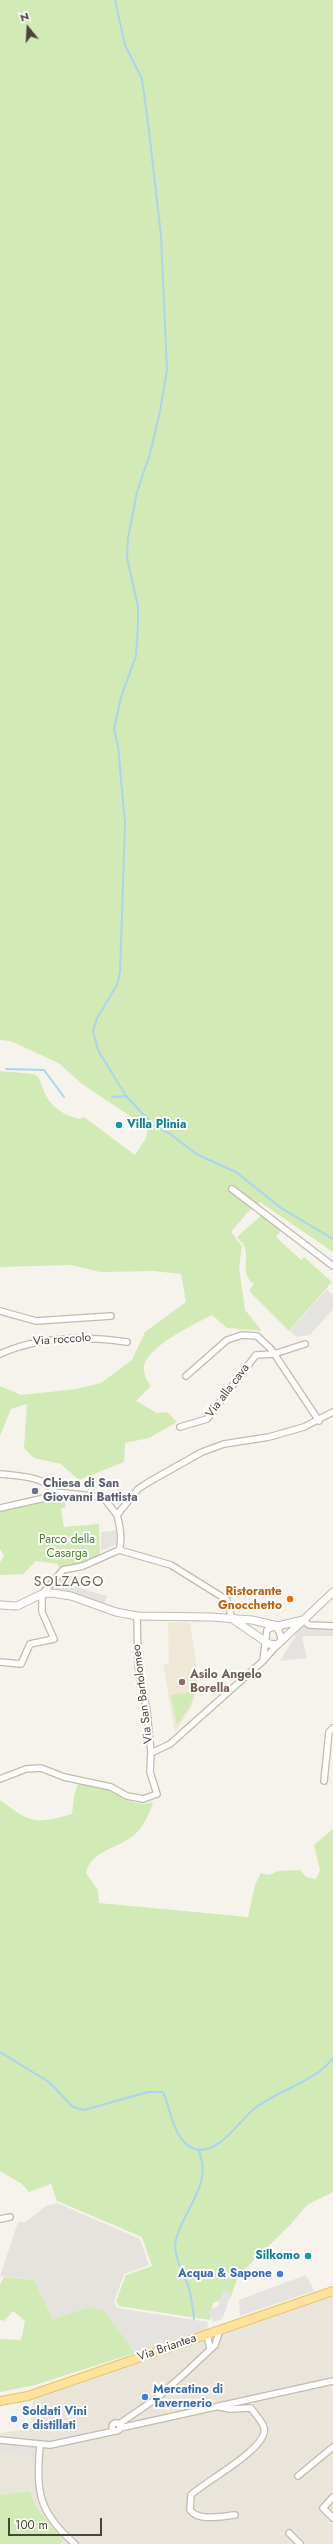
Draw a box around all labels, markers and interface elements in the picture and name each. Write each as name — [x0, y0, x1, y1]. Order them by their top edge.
north arrow — [8, 8, 48, 48]
text: N — [18, 8, 31, 26]
place label: Villa Plinia — [127, 1118, 186, 1132]
marker: Villa Plinia — [114, 1120, 124, 1130]
street label: Via roccolo — [32, 1331, 92, 1349]
street label: Via alla cava — [203, 1361, 253, 1421]
place label: Chiesa di San Giovanni Battista — [43, 1477, 138, 1505]
marker: Chiesa di San Giovanni Battista — [30, 1486, 40, 1496]
park label: Parco della Casarga — [39, 1533, 95, 1561]
district label: SOLZAGO — [34, 1575, 104, 1591]
place label: Ristorante Gnocchetto — [218, 1585, 282, 1613]
marker: Ristorante Gnocchetto — [285, 1594, 295, 1604]
street label: Via San Bartolomeo — [130, 1643, 156, 1745]
place label: Asilo Angelo Borella — [190, 1668, 262, 1696]
marker: Asilo Angelo Borella — [177, 1677, 187, 1687]
place label: Silkomo — [255, 2249, 300, 2263]
marker: Silkomo — [303, 2251, 313, 2261]
place label: Acqua & Sapone — [178, 2267, 272, 2281]
marker: Acqua & Sapone — [275, 2269, 285, 2279]
street label: Via Briantea — [136, 2331, 198, 2365]
place label: Mercatino di Tavernerio — [153, 2383, 223, 2411]
marker: Mercatino di Tavernerio — [140, 2392, 150, 2402]
place label: Soldati Vini e distillati — [22, 2405, 87, 2433]
marker: Soldati Vini e distillati — [9, 2414, 19, 2424]
scale bar — [10, 2510, 104, 2536]
text: 100 m — [15, 2516, 48, 2534]

